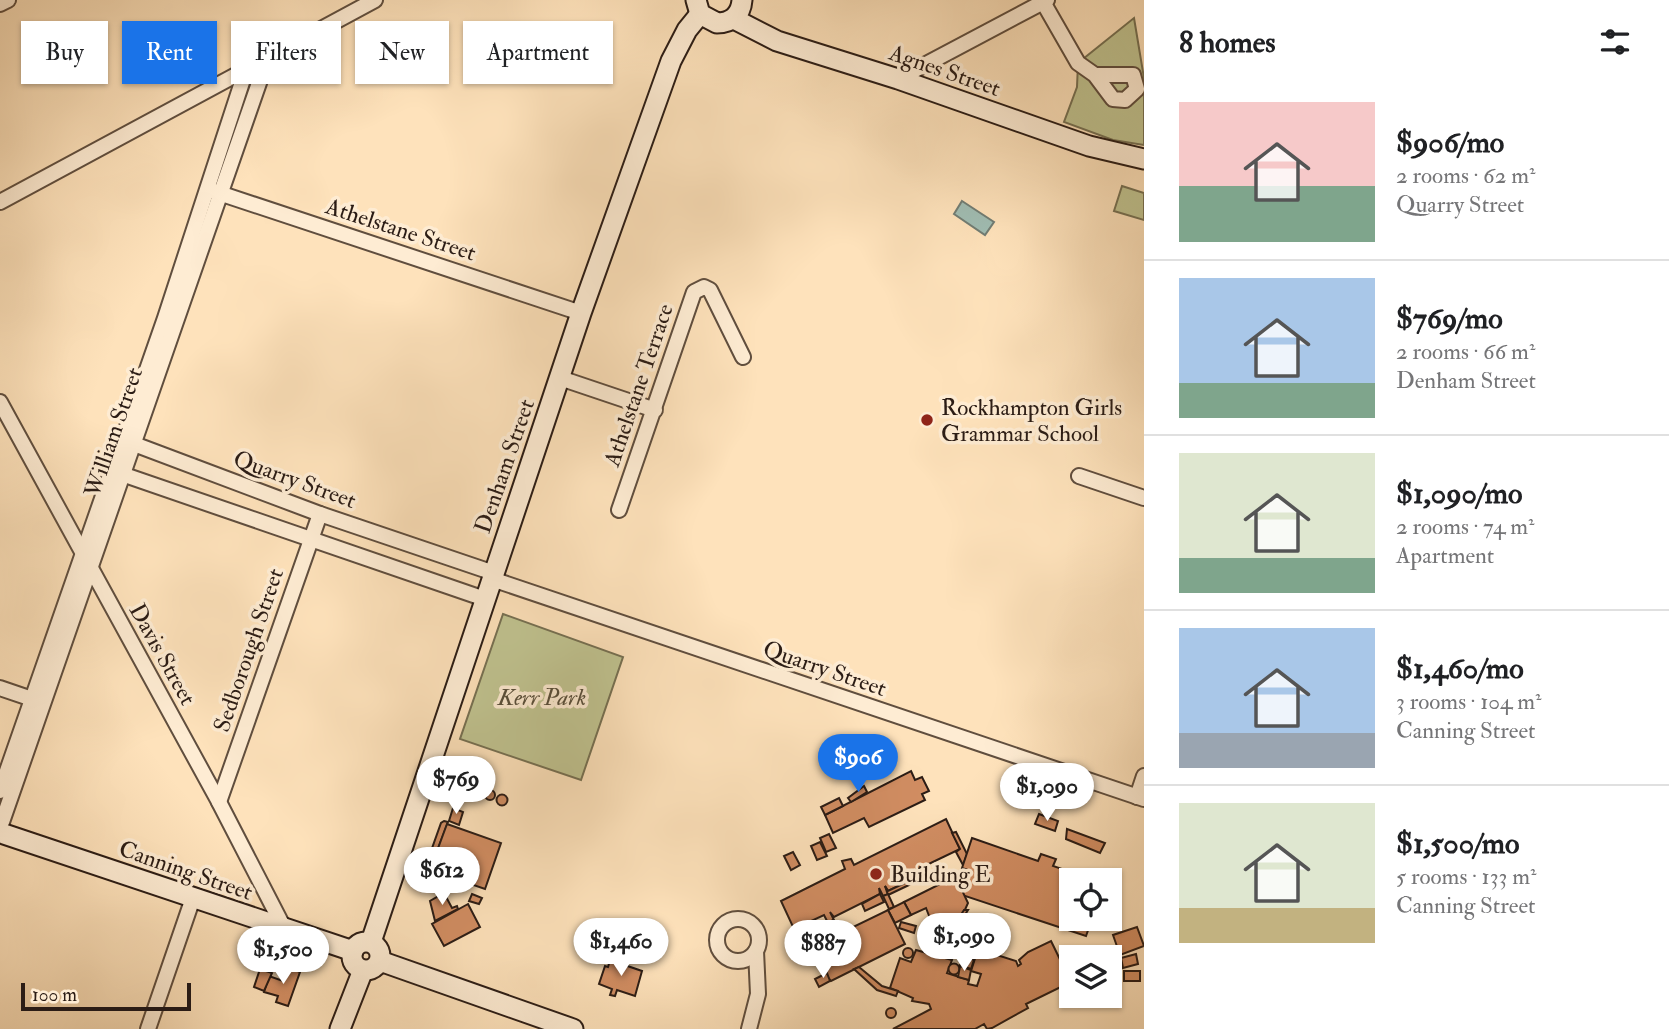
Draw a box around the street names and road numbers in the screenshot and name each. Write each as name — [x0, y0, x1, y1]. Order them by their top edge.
street label: Agnes Street — [885, 38, 1004, 103]
street label: Athelstane Street — [321, 191, 480, 267]
street label: Athelstane Terrace — [597, 300, 680, 471]
street label: William Street — [77, 364, 149, 502]
street label: Denham Street — [468, 395, 541, 537]
street label: Quarry Street — [230, 444, 360, 515]
street label: Sedborough Street — [207, 564, 290, 736]
street label: Davis Street — [123, 598, 202, 710]
street label: Quarry Street — [759, 634, 890, 703]
street label: Canning Street — [115, 834, 257, 907]

